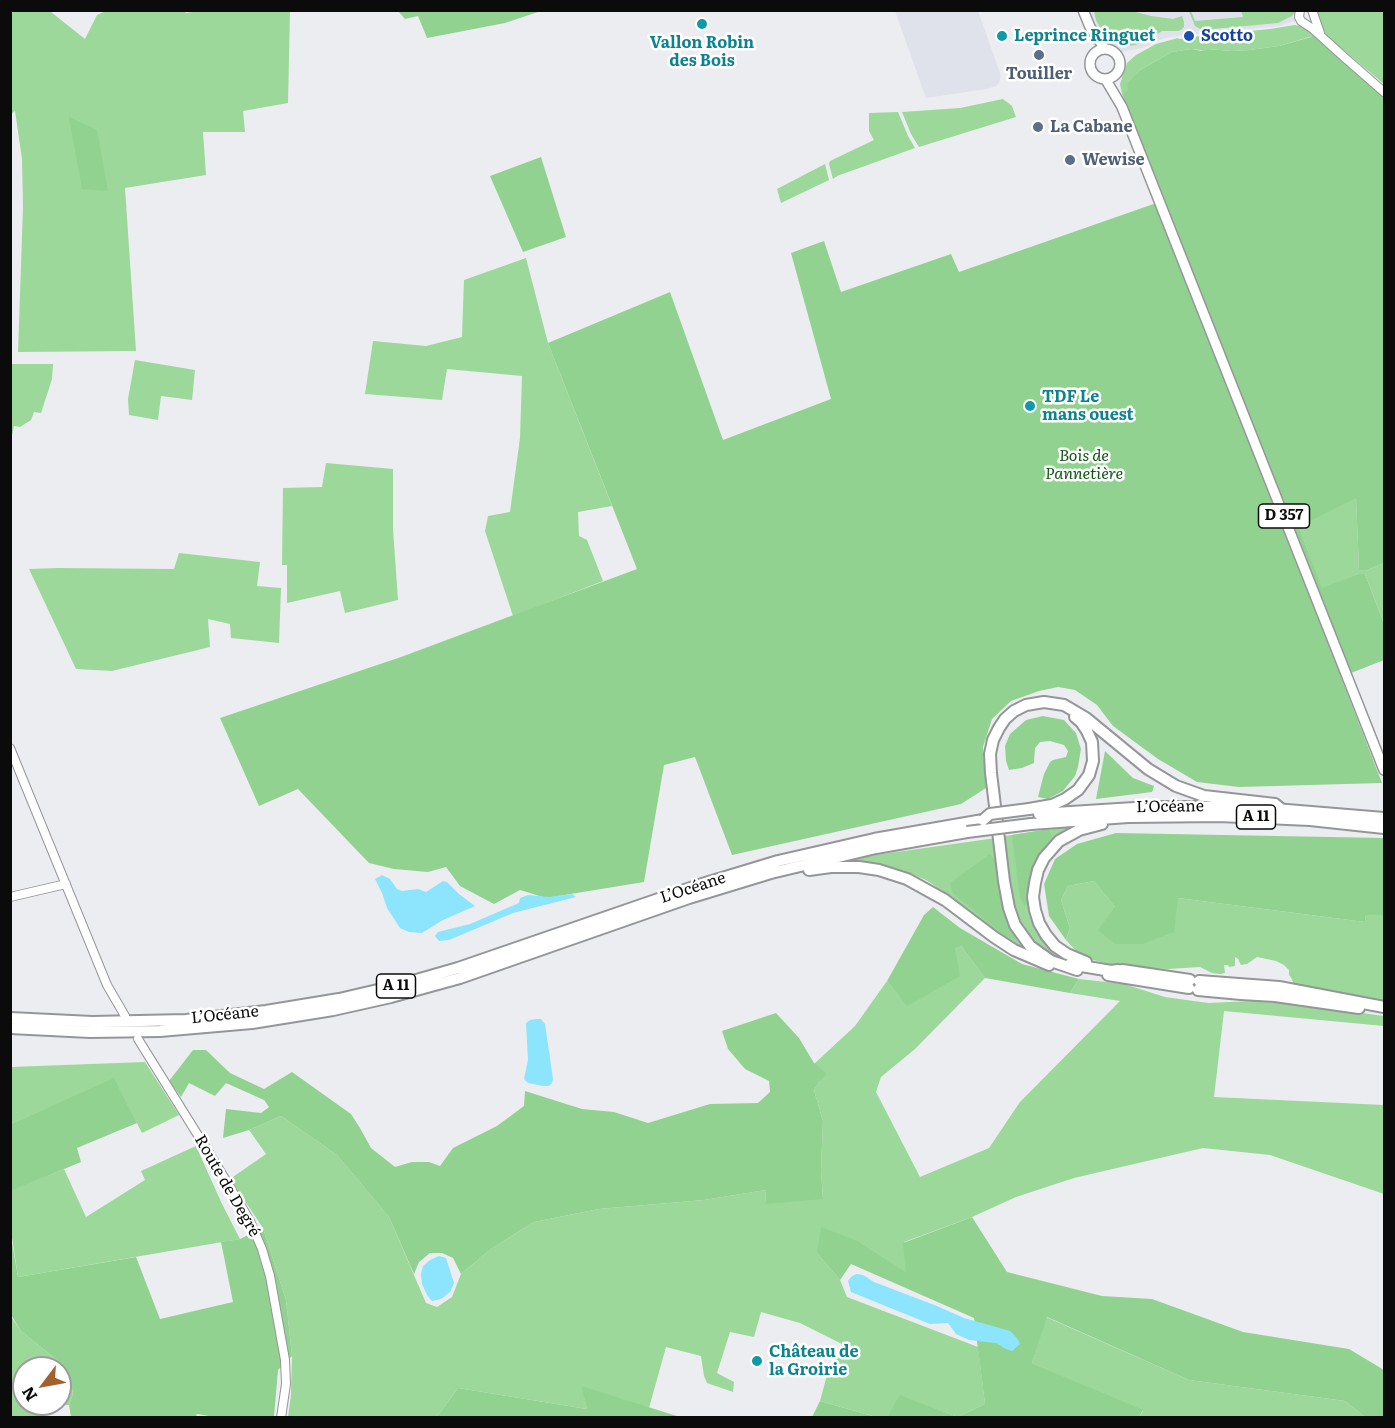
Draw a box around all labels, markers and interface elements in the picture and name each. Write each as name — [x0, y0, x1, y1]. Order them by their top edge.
marker: Vallon Robin des Bois — [695, 17, 709, 31]
place label: Leprince Ringuet — [1014, 26, 1155, 46]
place label: Scotto — [1201, 26, 1253, 46]
marker: Leprince Ringuet — [995, 29, 1009, 43]
marker: Scotto — [1182, 29, 1196, 43]
place label: Vallon Robin des Bois — [650, 33, 754, 71]
marker: Touiller — [1032, 48, 1046, 62]
place label: Touiller — [1006, 64, 1072, 84]
place label: La Cabane — [1050, 117, 1133, 137]
marker: La Cabane — [1031, 120, 1045, 134]
place label: Wewise — [1082, 150, 1145, 170]
marker: Wewise — [1063, 153, 1077, 167]
place label: TDF Le mans ouest — [1042, 387, 1134, 425]
marker: TDF Le mans ouest — [1023, 399, 1037, 413]
park label: Bois de Pannetière — [1045, 446, 1123, 484]
road number: D 357 — [1258, 504, 1310, 528]
street label: L’Océane — [1136, 797, 1204, 817]
road number: A 11 — [1236, 805, 1276, 829]
street label: L’Océane — [658, 868, 728, 908]
road number: A 11 — [376, 974, 416, 998]
street label: L’Océane — [190, 1002, 260, 1028]
street label: Route de Degré — [190, 1132, 264, 1240]
place label: Château de la Groirie — [769, 1342, 858, 1380]
marker: Château de la Groirie — [750, 1354, 764, 1368]
north arrow — [12, 1356, 72, 1416]
text: N — [15, 1382, 42, 1407]

